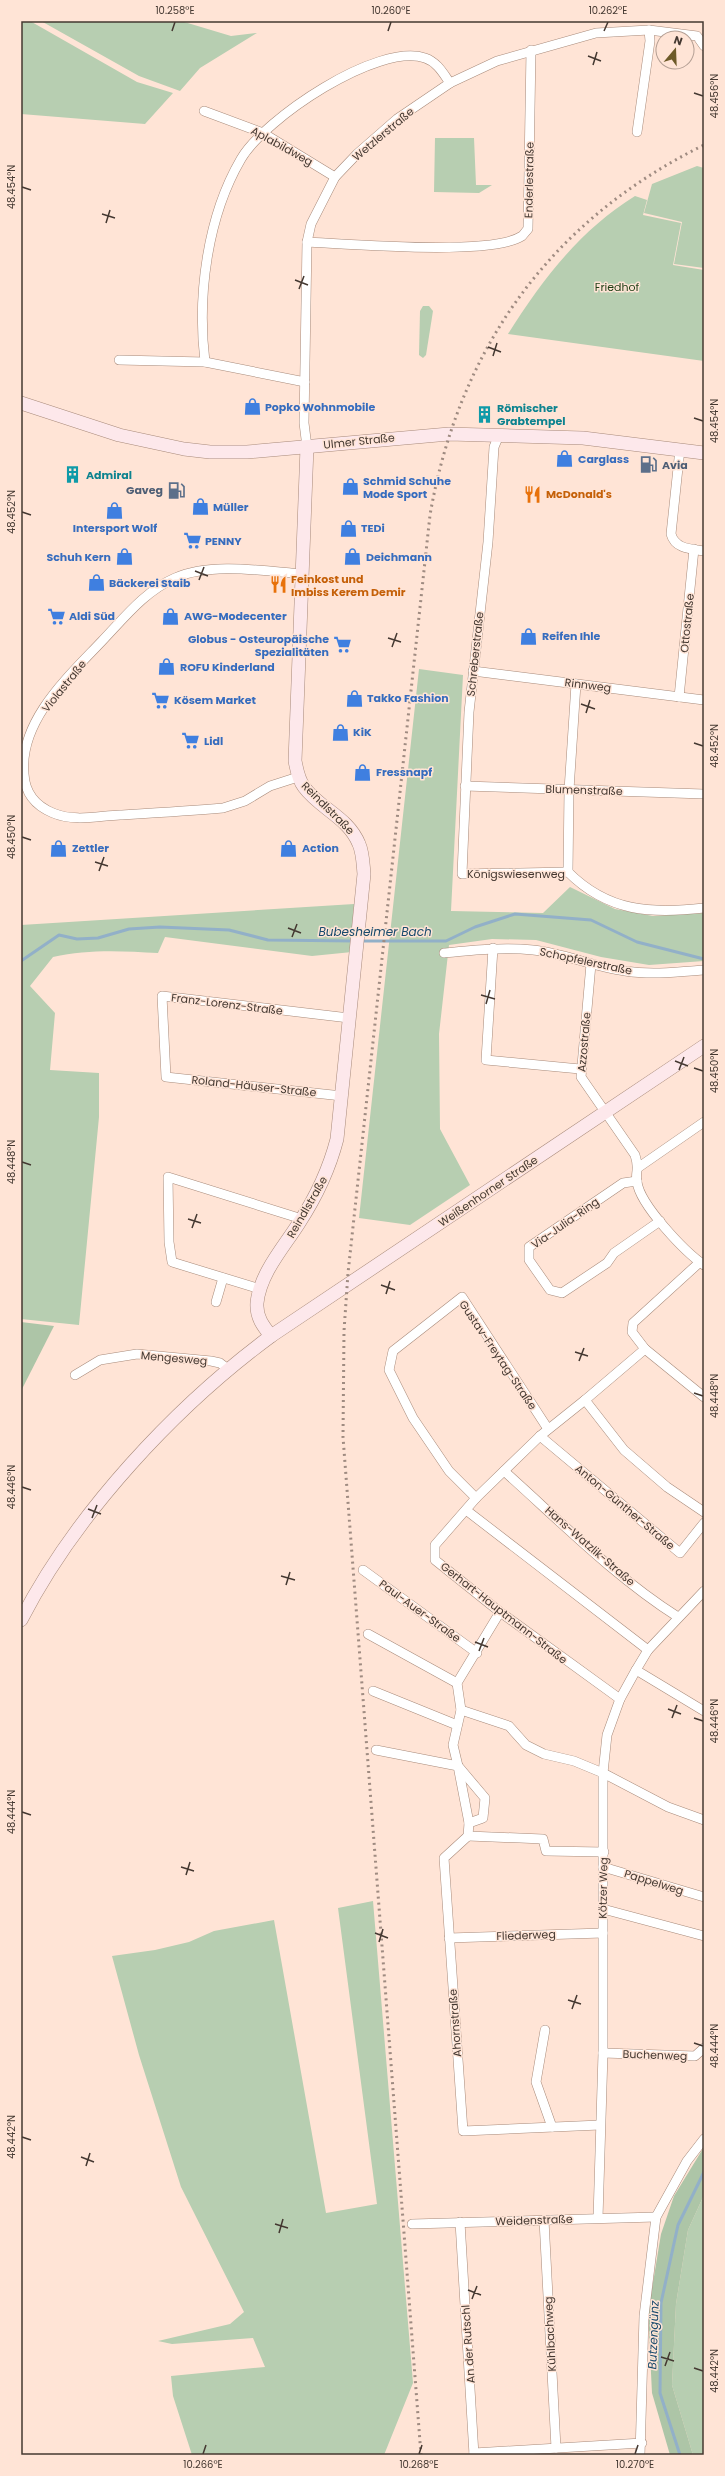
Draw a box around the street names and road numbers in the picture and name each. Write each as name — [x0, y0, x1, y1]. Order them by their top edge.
street label: Wetzlerstraße — [349, 103, 417, 164]
street label: Aplabildweg — [248, 122, 316, 170]
street label: Enderlestraße — [520, 142, 538, 218]
street label: Ulmer Straße — [323, 429, 396, 453]
street label: Ottostraße — [676, 593, 698, 653]
street label: Schreberstraße — [463, 611, 487, 697]
street label: Violastraße — [38, 656, 90, 715]
street label: Rinnweg — [564, 674, 612, 696]
street label: Reindlstraße — [298, 778, 358, 838]
street label: Blumenstraße — [545, 781, 623, 799]
street label: Königswiesenweg — [467, 866, 565, 882]
street label: Schopfelerstraße — [538, 943, 634, 979]
street label: Franz-Lorenz-Straße — [170, 989, 284, 1019]
street label: Azzostraße — [573, 1011, 595, 1073]
street label: Roland-Häuser-Straße — [191, 1071, 317, 1101]
street label: Weißenhorner Straße — [435, 1152, 541, 1230]
street label: Reindlstraße — [283, 1173, 331, 1241]
street label: Via-Julia-Ring — [528, 1194, 602, 1252]
street label: Gustav-Freytag-Straße — [455, 1297, 541, 1413]
street label: Mengesweg — [140, 1347, 208, 1369]
street label: Anton-Günther-Straße — [572, 1461, 678, 1554]
street label: Hans-Watzlik-Straße — [542, 1502, 639, 1590]
street label: Gerhart-Hauptmann-Straße — [437, 1558, 571, 1668]
street label: Paul-Auer-Straße — [376, 1576, 464, 1646]
street label: Kötzer Weg — [594, 1857, 612, 1919]
street label: Pappelweg — [622, 1865, 686, 1899]
street label: Fliederweg — [496, 1926, 556, 1944]
street label: Ahornstraße — [445, 1988, 465, 2058]
street label: Buchenweg — [622, 2046, 688, 2064]
street label: Weidenstraße — [495, 2211, 573, 2229]
street label: Kühlbachweg — [540, 2296, 560, 2372]
street label: An der Rutschl — [457, 2304, 479, 2384]

